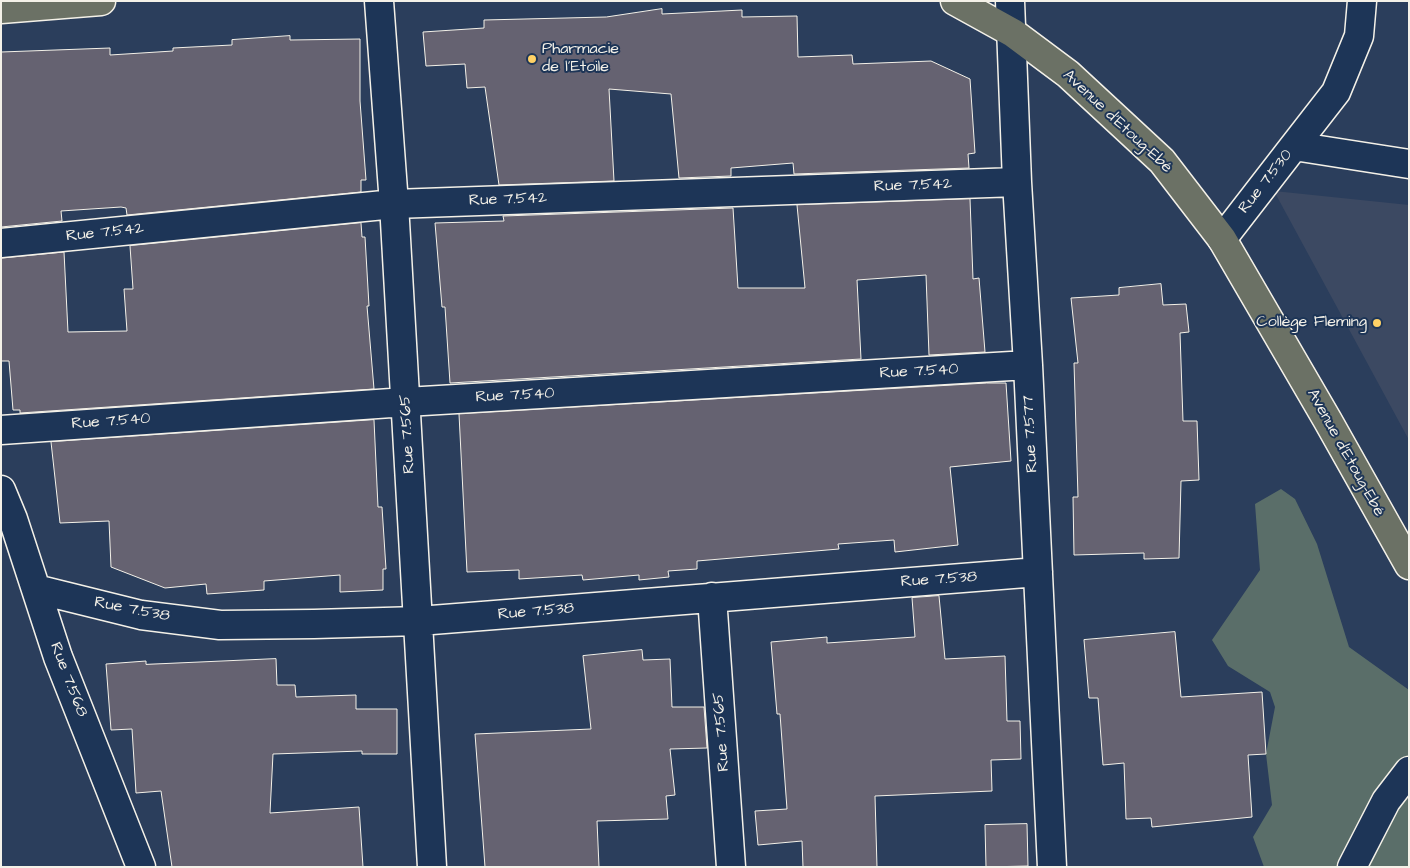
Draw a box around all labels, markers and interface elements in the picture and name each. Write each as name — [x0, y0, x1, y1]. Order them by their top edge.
place label: Pharmacie de l'Etoile — [542, 40, 619, 78]
marker: Pharmacie de l'Etoile — [526, 53, 538, 65]
street label: Avenue d'Etoug-Ebé — [1058, 66, 1176, 178]
street label: Rue 7.530 — [1235, 146, 1297, 218]
street label: Rue 7.542 — [874, 175, 952, 197]
street label: Rue 7.542 — [469, 189, 547, 211]
street label: Rue 7.542 — [65, 219, 145, 247]
place label: Collège Fleming — [1256, 313, 1367, 333]
marker: Collège Fleming — [1371, 317, 1383, 329]
street label: Rue 7.540 — [879, 360, 959, 384]
street label: Rue 7.540 — [475, 384, 555, 408]
street label: Avenue d'Etoug-Ebé — [1302, 386, 1388, 520]
street label: Rue 7.565 — [396, 394, 420, 474]
street label: Rue 7.577 — [1019, 395, 1043, 473]
street label: Rue 7.540 — [71, 410, 151, 434]
street label: Rue 7.538 — [900, 568, 978, 592]
street label: Rue 7.538 — [93, 593, 171, 627]
street label: Rue 7.538 — [497, 599, 575, 625]
street label: Rue 7.568 — [45, 640, 91, 720]
street label: Rue 7.565 — [710, 692, 734, 772]

